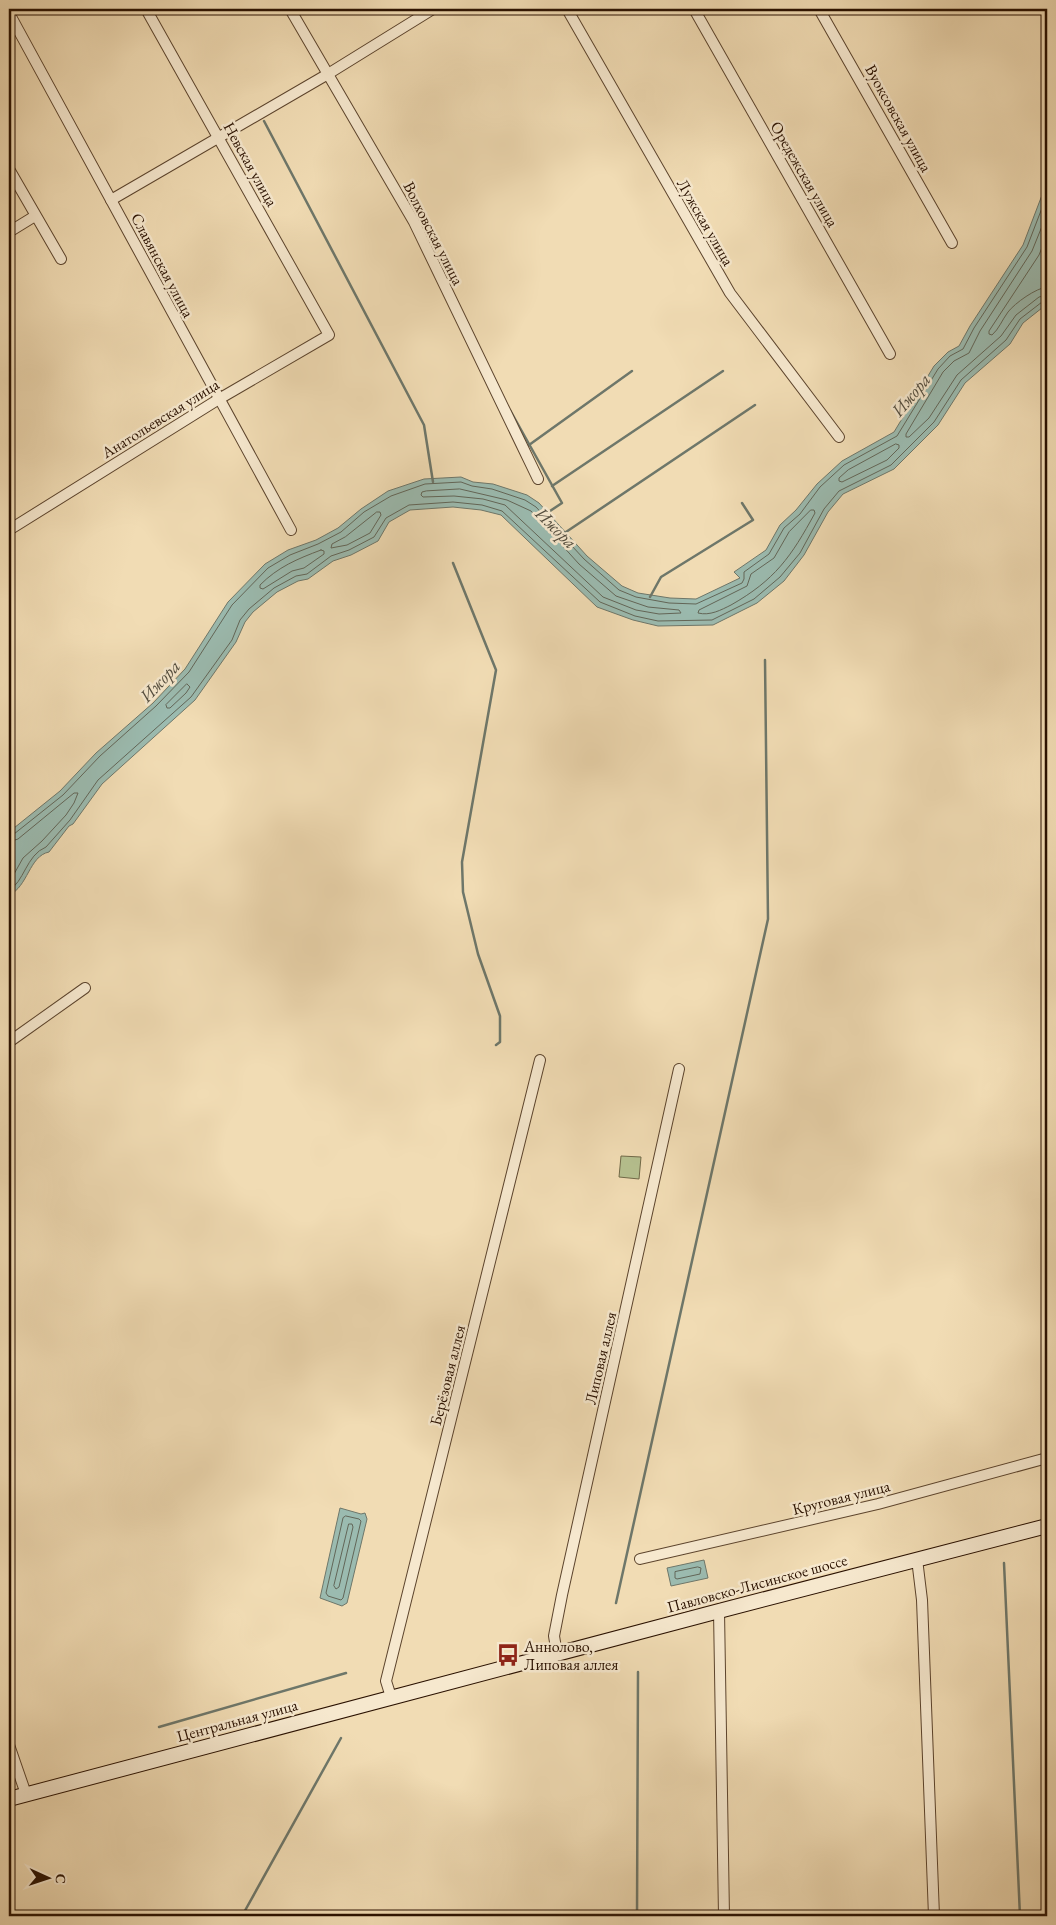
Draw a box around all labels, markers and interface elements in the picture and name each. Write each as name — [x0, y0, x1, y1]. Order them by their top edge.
street label: Вуоксовская улица — [860, 61, 937, 176]
street label: Невская улица — [219, 118, 283, 211]
street label: Оредежская улица — [766, 118, 844, 231]
street label: Лужская улица — [672, 175, 739, 270]
street label: Волховская улица — [398, 178, 469, 289]
street label: Славянская улица — [126, 209, 199, 322]
water label: Ижора — [885, 368, 936, 422]
street label: Анатольевская улица — [97, 373, 224, 464]
water label: Ижора — [529, 501, 582, 554]
water label: Ижора — [134, 655, 186, 708]
street label: Липовая аллея — [580, 1310, 621, 1407]
street label: Берёзовая аллея — [425, 1323, 470, 1428]
street label: Круговая улица — [790, 1475, 893, 1520]
street label: Павловско-Лисинское шоссе — [665, 1549, 850, 1618]
place label: Аннолово, Липовая аллея — [523, 1636, 618, 1675]
bus stop icon: Аннолово, Липовая аллея — [495, 1642, 521, 1668]
street label: Центральная улица — [174, 1694, 300, 1747]
north arrow — [22, 1852, 72, 1902]
text: С — [52, 1873, 70, 1884]

